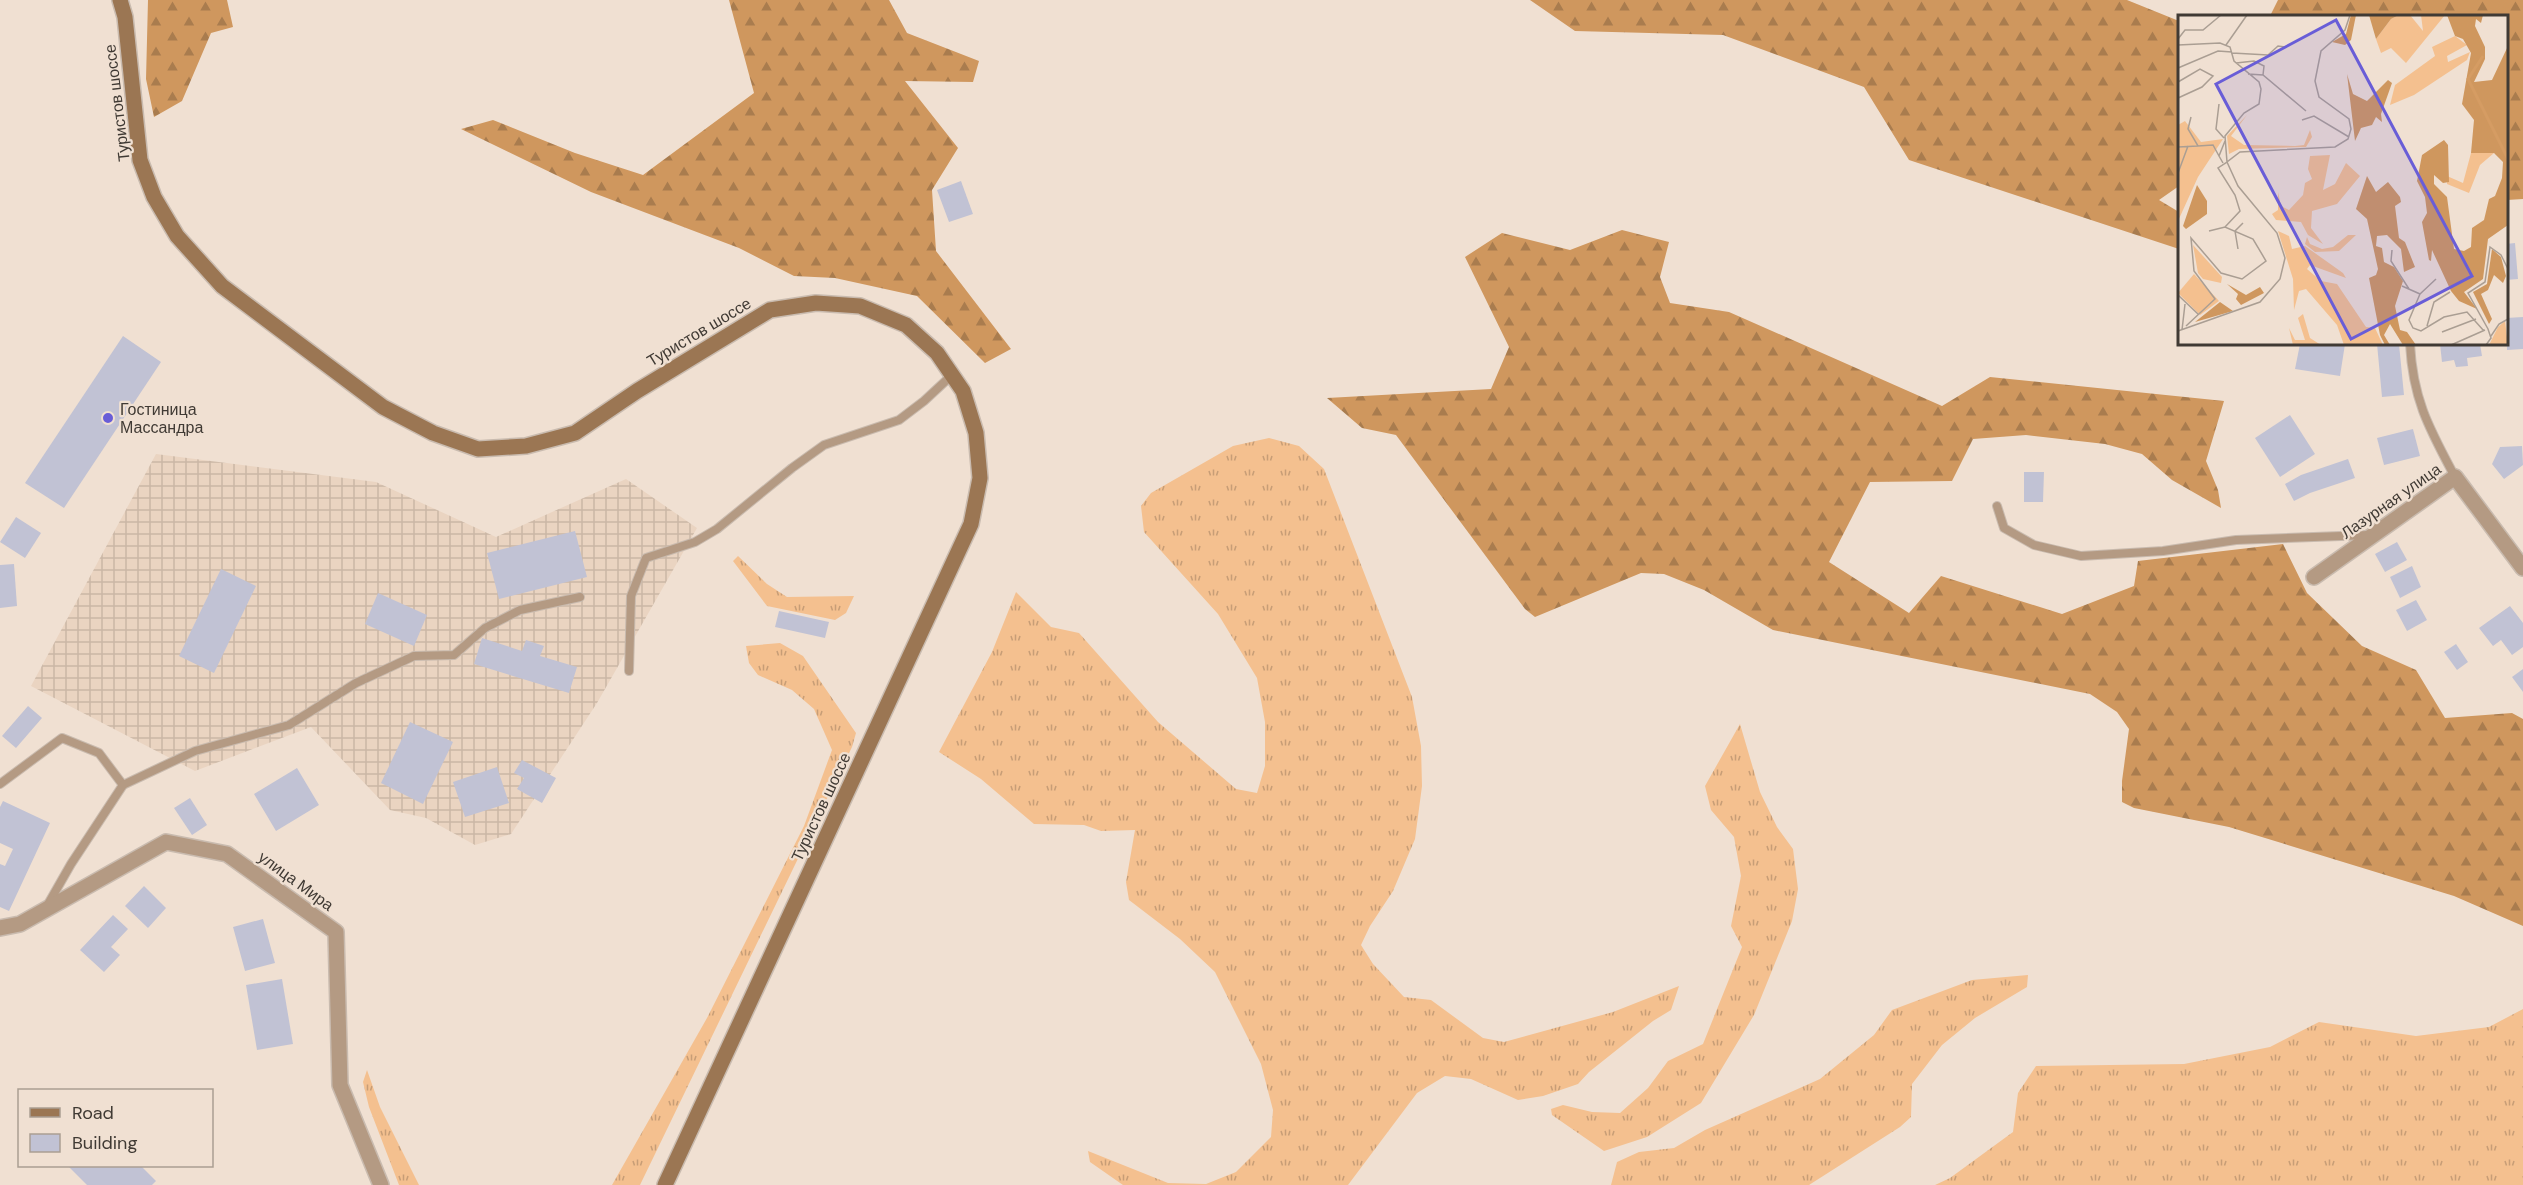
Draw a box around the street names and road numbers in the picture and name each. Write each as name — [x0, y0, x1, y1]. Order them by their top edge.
street label: Туристов шоссе — [99, 43, 135, 163]
street label: Туристов шоссе — [643, 293, 755, 371]
street label: Лазурная улица — [2337, 459, 2445, 543]
street label: Туристов шоссе — [787, 749, 855, 865]
street label: улица Мира — [254, 847, 338, 916]

